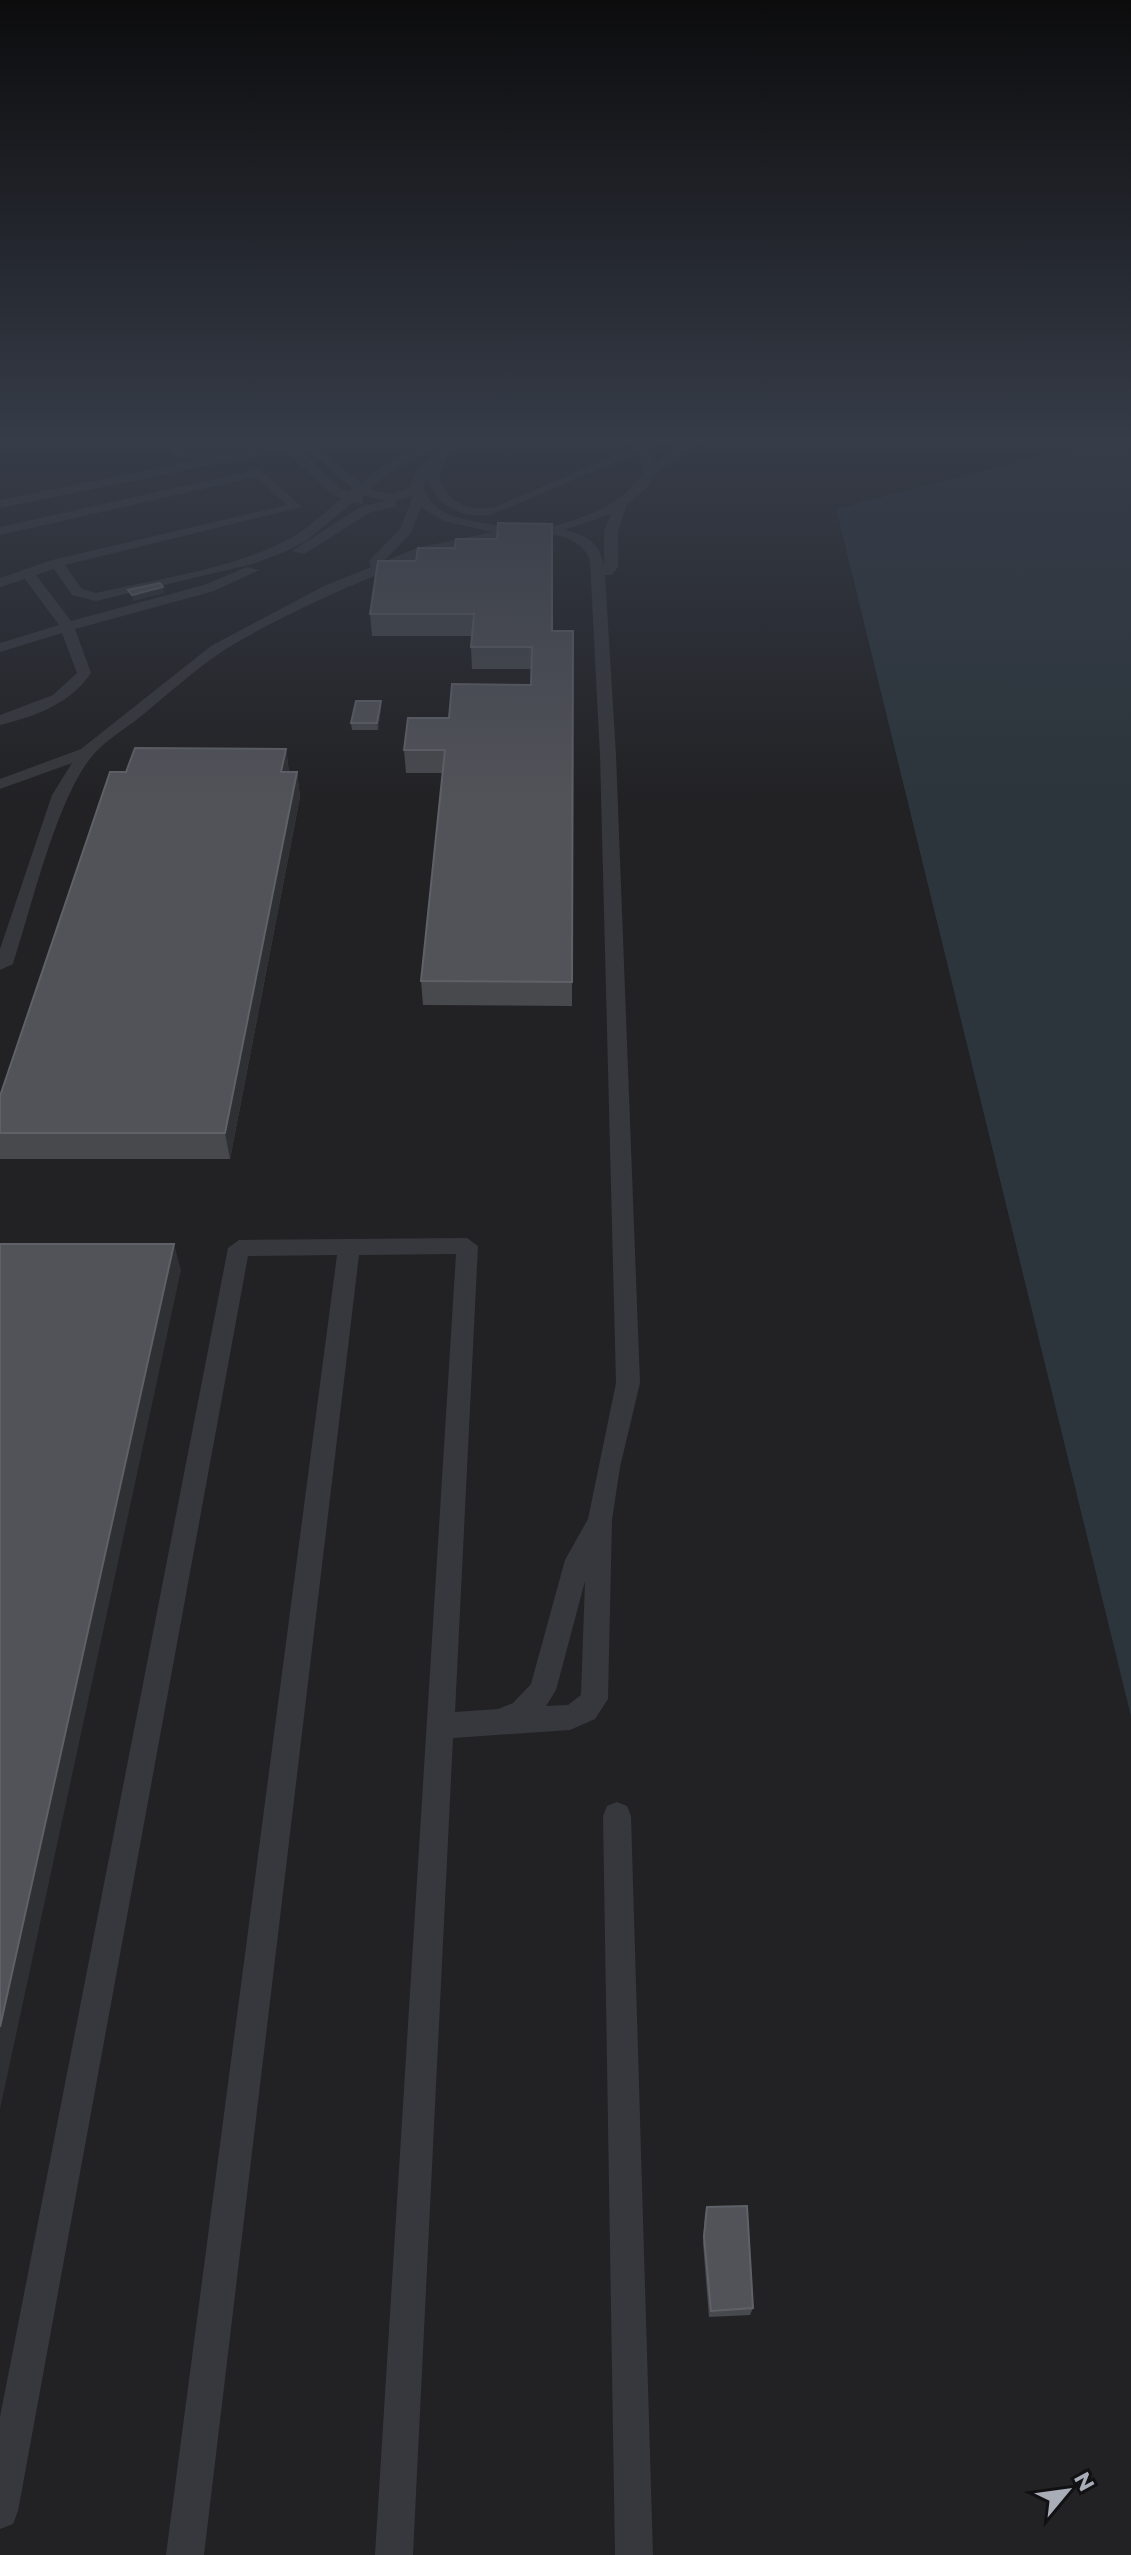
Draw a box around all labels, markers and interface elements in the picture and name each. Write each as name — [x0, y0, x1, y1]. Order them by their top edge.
north arrow — [1027, 2451, 1107, 2531]
text: N — [1068, 2467, 1100, 2496]

